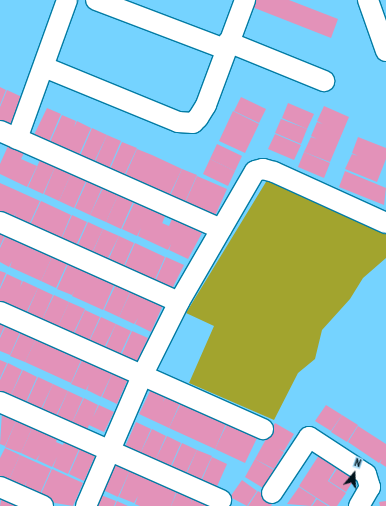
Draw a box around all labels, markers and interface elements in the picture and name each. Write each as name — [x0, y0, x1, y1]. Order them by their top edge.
north arrow — [334, 454, 374, 494]
text: N — [353, 455, 363, 470]

